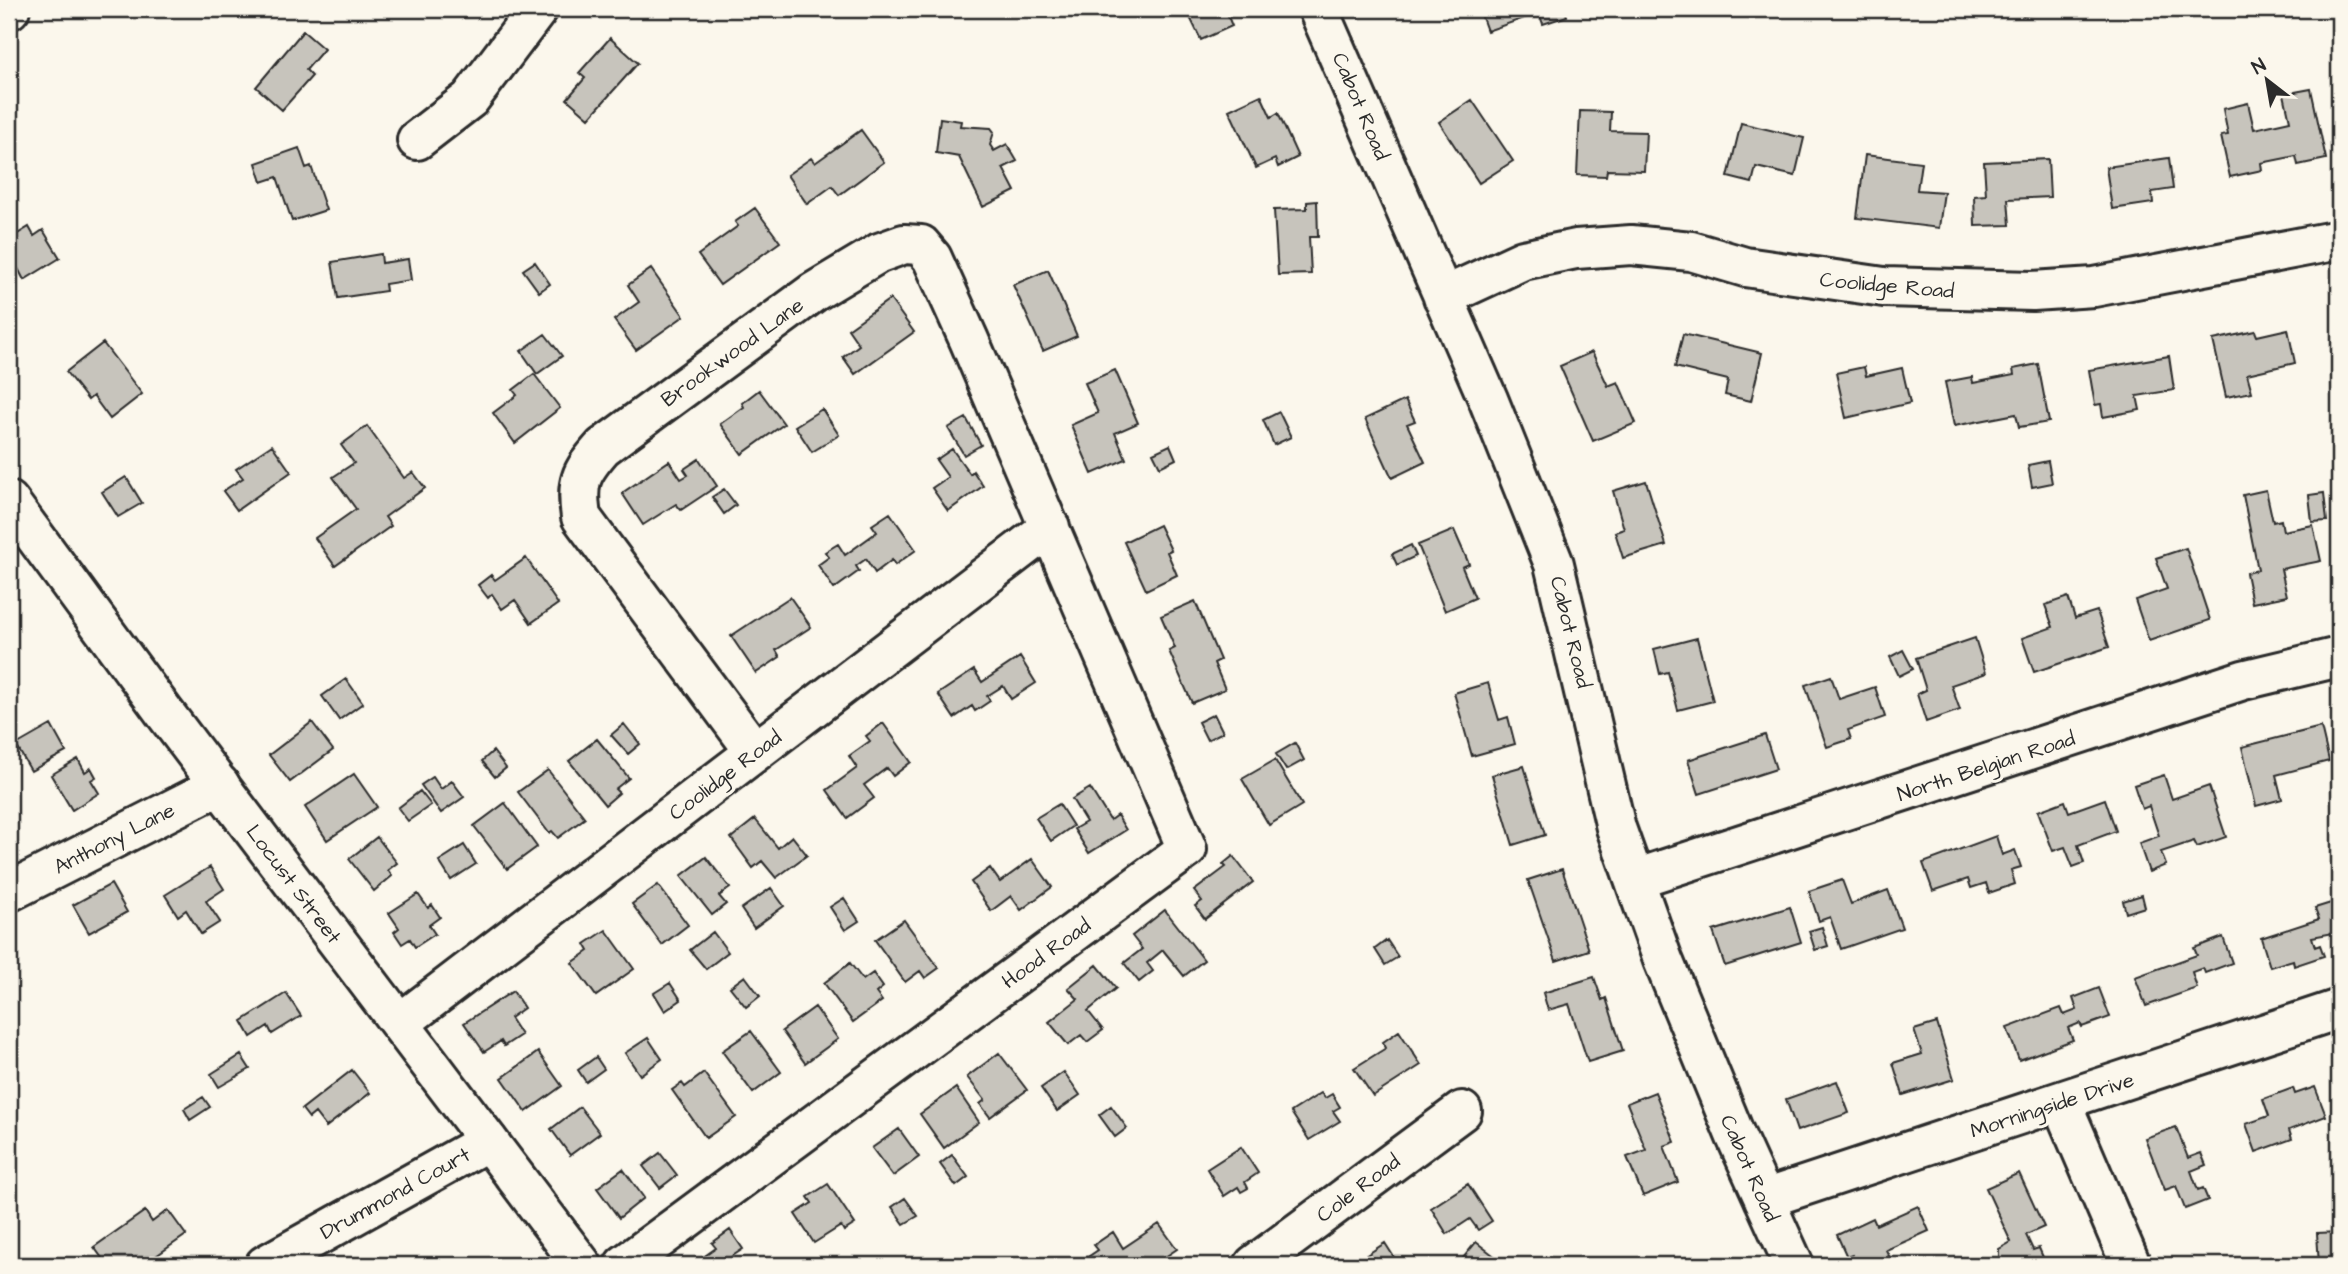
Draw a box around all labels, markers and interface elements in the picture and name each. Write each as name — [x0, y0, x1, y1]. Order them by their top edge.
north arrow — [2232, 46, 2302, 116]
street label: Cabot Road — [1325, 48, 1396, 165]
text: N — [2247, 52, 2271, 81]
street label: Coolidge Road — [1818, 265, 1955, 308]
street label: Brookwood Lane — [655, 291, 810, 414]
street label: Cabot Road — [1543, 573, 1598, 691]
street label: Coolidge Road — [663, 723, 789, 829]
street label: North Belgian Road — [1894, 724, 2080, 811]
street label: Anthony Lane — [49, 796, 181, 883]
street label: Locust Street — [239, 819, 348, 950]
street label: Hood Road — [996, 911, 1097, 996]
street label: Morningside Drive — [1967, 1065, 2138, 1148]
street label: Cabot Road — [1713, 1110, 1786, 1227]
street label: Drummond Court — [315, 1140, 476, 1247]
street label: Cole Road — [1310, 1147, 1406, 1229]

